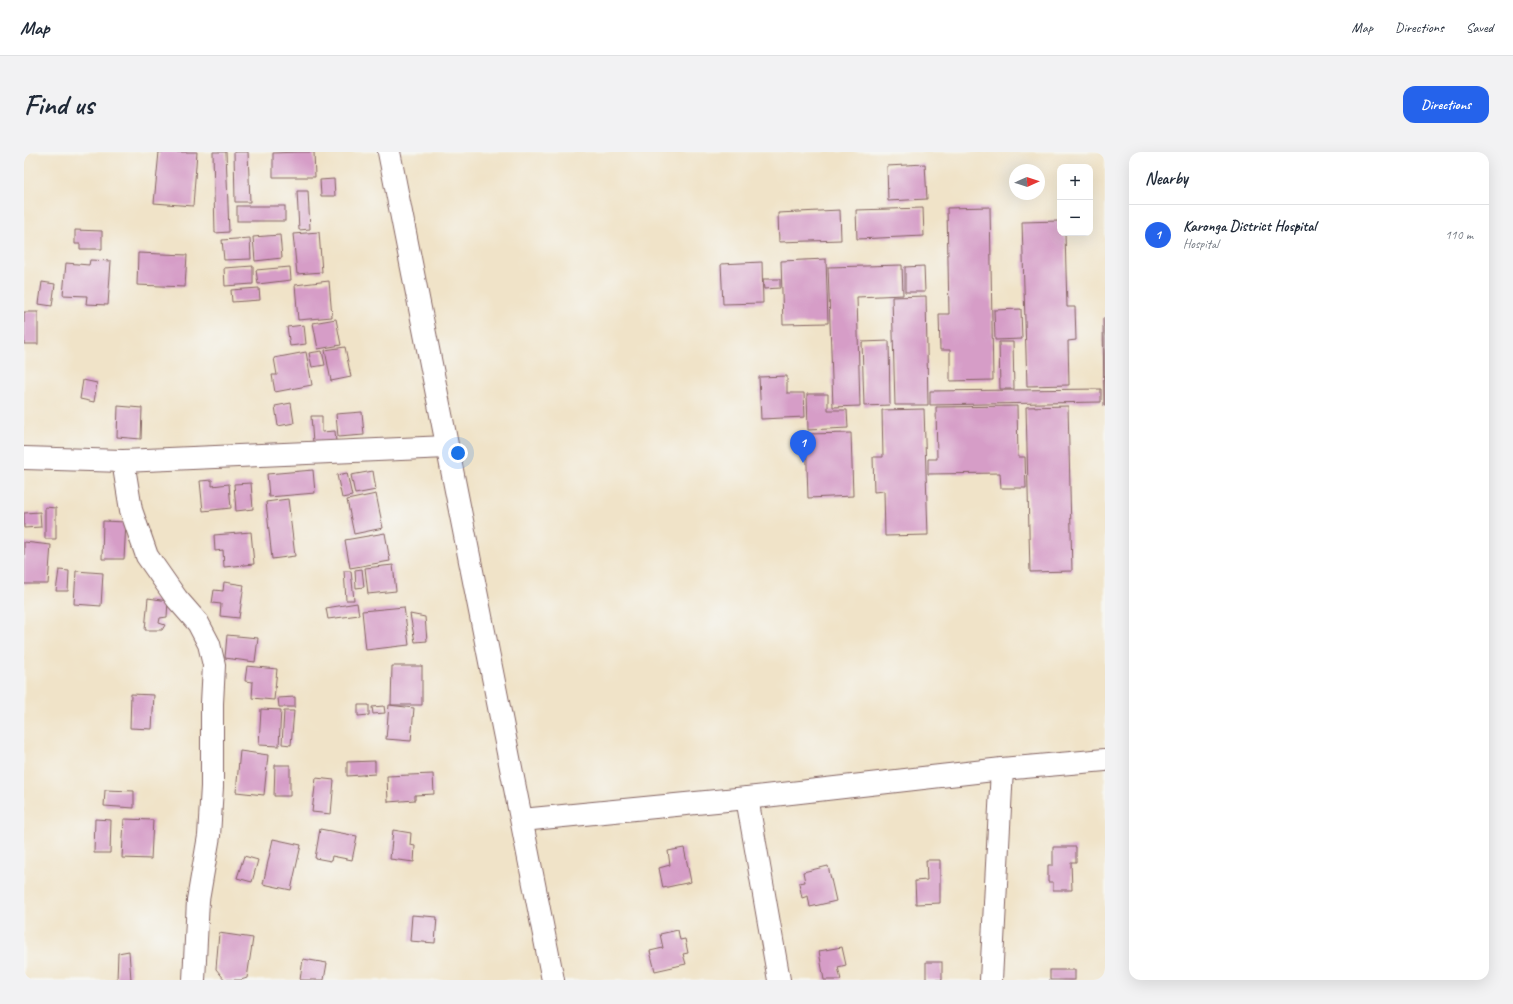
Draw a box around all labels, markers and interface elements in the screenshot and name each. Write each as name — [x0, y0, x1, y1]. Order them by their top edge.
text: Map — [20, 16, 50, 40]
text: Map — [1352, 19, 1373, 36]
text: Directions — [1395, 19, 1444, 36]
text: Saved — [1466, 19, 1493, 36]
button: Directions — [1403, 86, 1489, 123]
text: Find us — [24, 87, 94, 122]
north arrow — [1009, 164, 1045, 200]
map controls — [1057, 164, 1093, 236]
button: + — [1057, 164, 1093, 200]
text: Nearby — [1145, 168, 1188, 189]
button: − — [1057, 200, 1093, 236]
text: Karonga District Hospital — [1183, 217, 1316, 236]
text: 1 — [1155, 227, 1161, 243]
text: 110 m — [1445, 227, 1473, 243]
text: Hospital — [1183, 236, 1219, 252]
pin: 1 — [790, 430, 816, 463]
your location — [448, 443, 468, 463]

